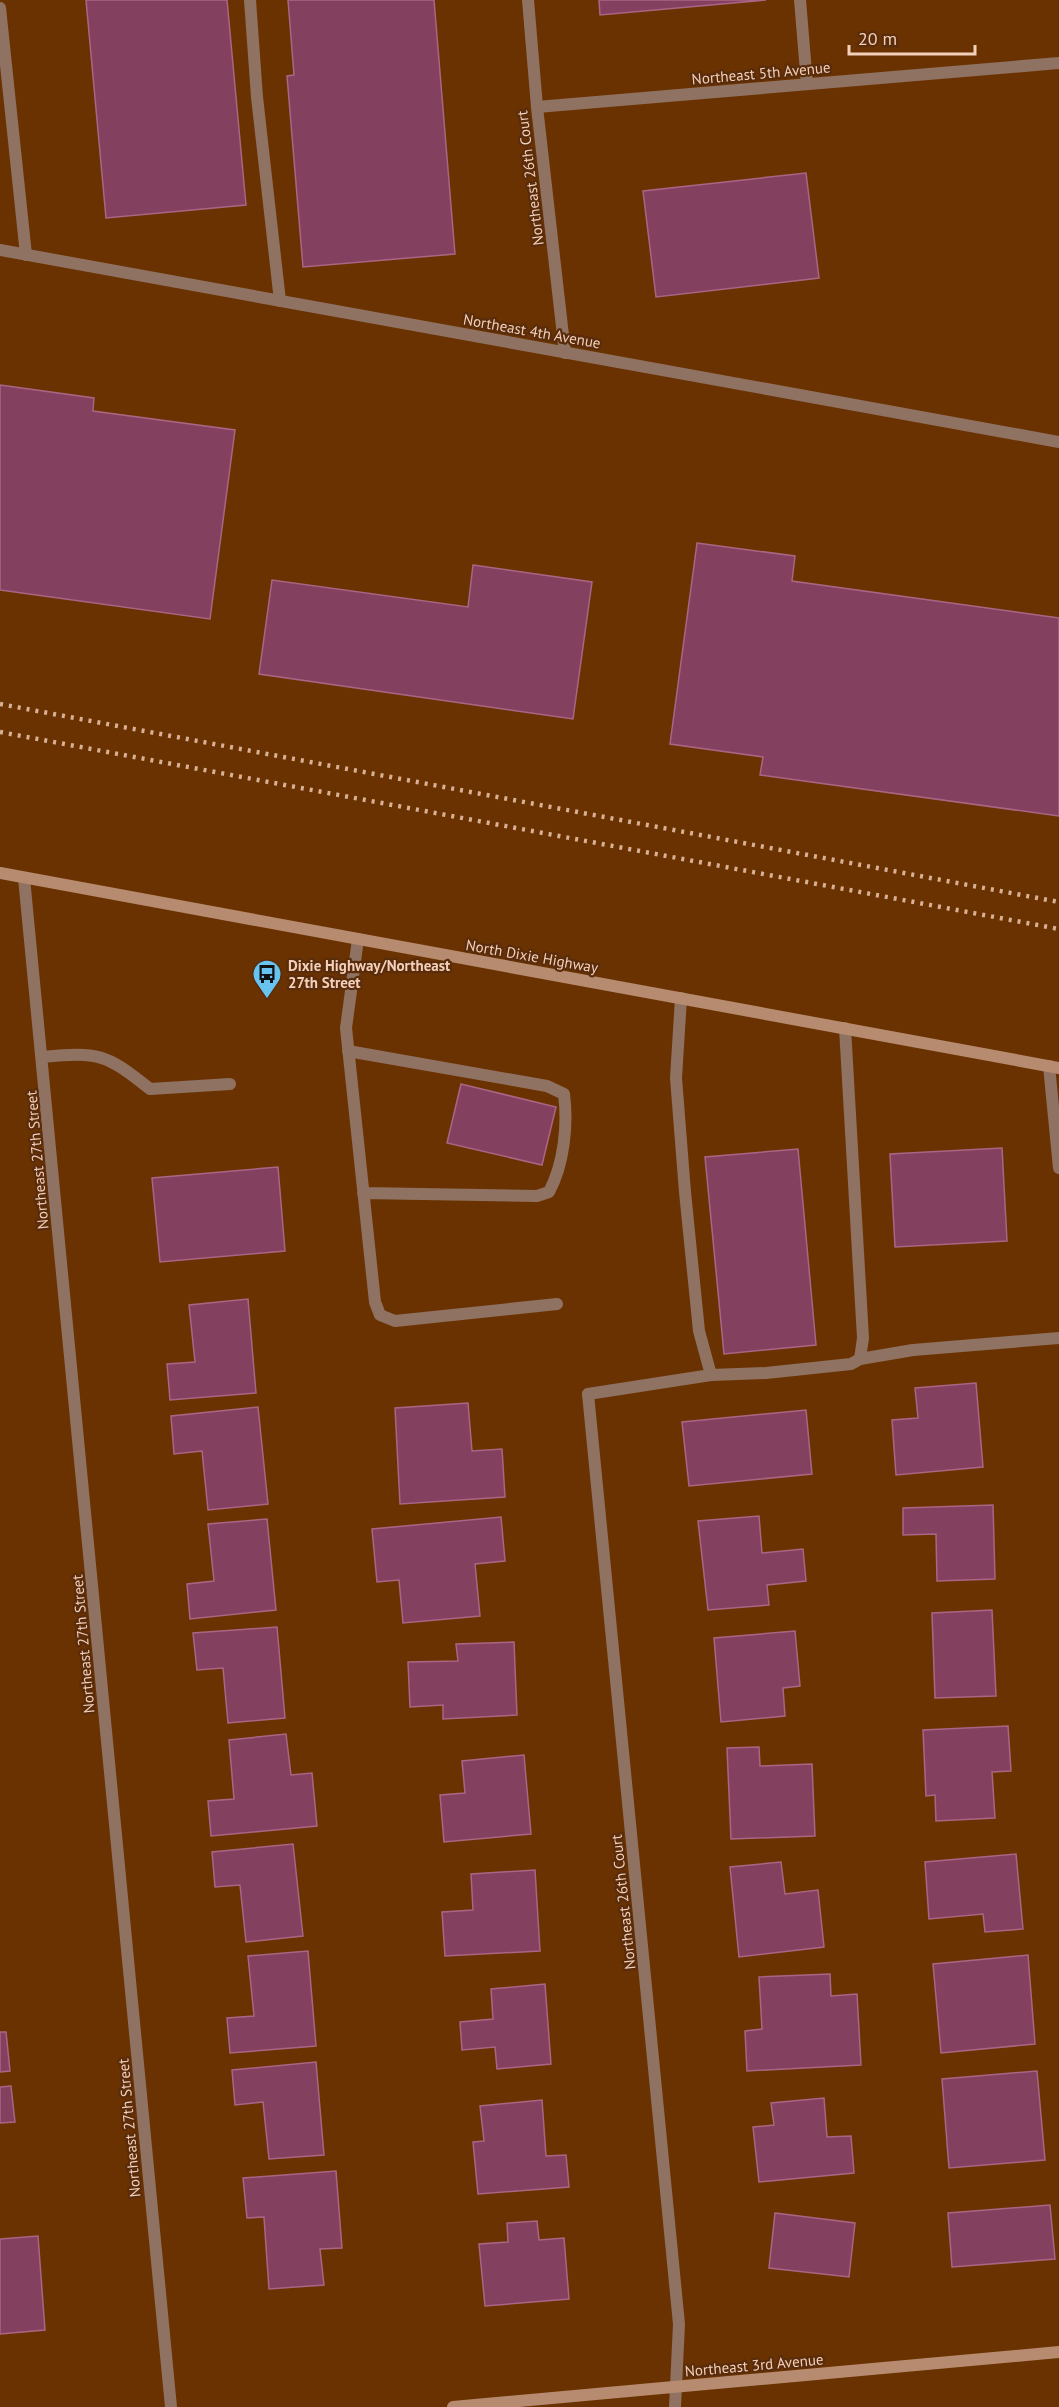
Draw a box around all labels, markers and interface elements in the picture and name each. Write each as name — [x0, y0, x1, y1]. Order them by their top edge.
scale bar — [849, 18, 975, 56]
text: 20 m — [858, 27, 897, 50]
street label: Northeast 5th Avenue — [691, 57, 831, 89]
street label: Northeast 26th Court — [512, 109, 548, 247]
street label: Northeast 4th Avenue — [462, 310, 602, 352]
street label: North Dixie Highway — [464, 935, 600, 977]
place label: Dixie Highway/Northeast 27th Street — [288, 956, 451, 992]
bus stop icon: Dixie Highway/Northeast 27th Street — [251, 958, 283, 1000]
street label: Northeast 27th Street — [21, 1090, 53, 1230]
street label: Northeast 27th Street — [67, 1574, 99, 1714]
street label: Northeast 26th Court — [606, 1833, 640, 1971]
street label: Northeast 27th Street — [113, 2058, 145, 2198]
street label: Northeast 3rd Avenue — [684, 2349, 824, 2381]

